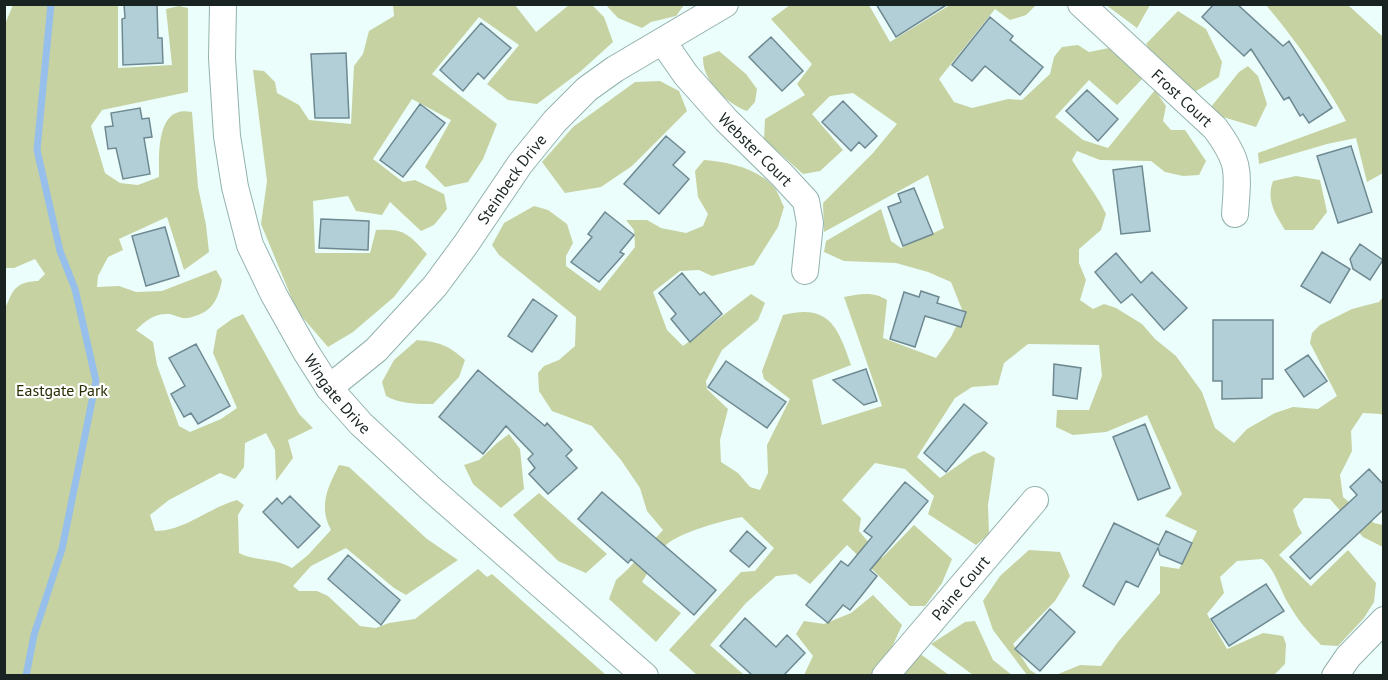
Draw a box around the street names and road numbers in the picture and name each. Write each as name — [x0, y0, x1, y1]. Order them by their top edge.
street label: Frost Court — [1148, 65, 1217, 131]
street label: Webster Court — [714, 108, 797, 190]
street label: Steinbeck Drive — [472, 130, 550, 228]
street label: Wingate Drive — [300, 350, 375, 438]
street label: Paine Court — [927, 551, 994, 624]

